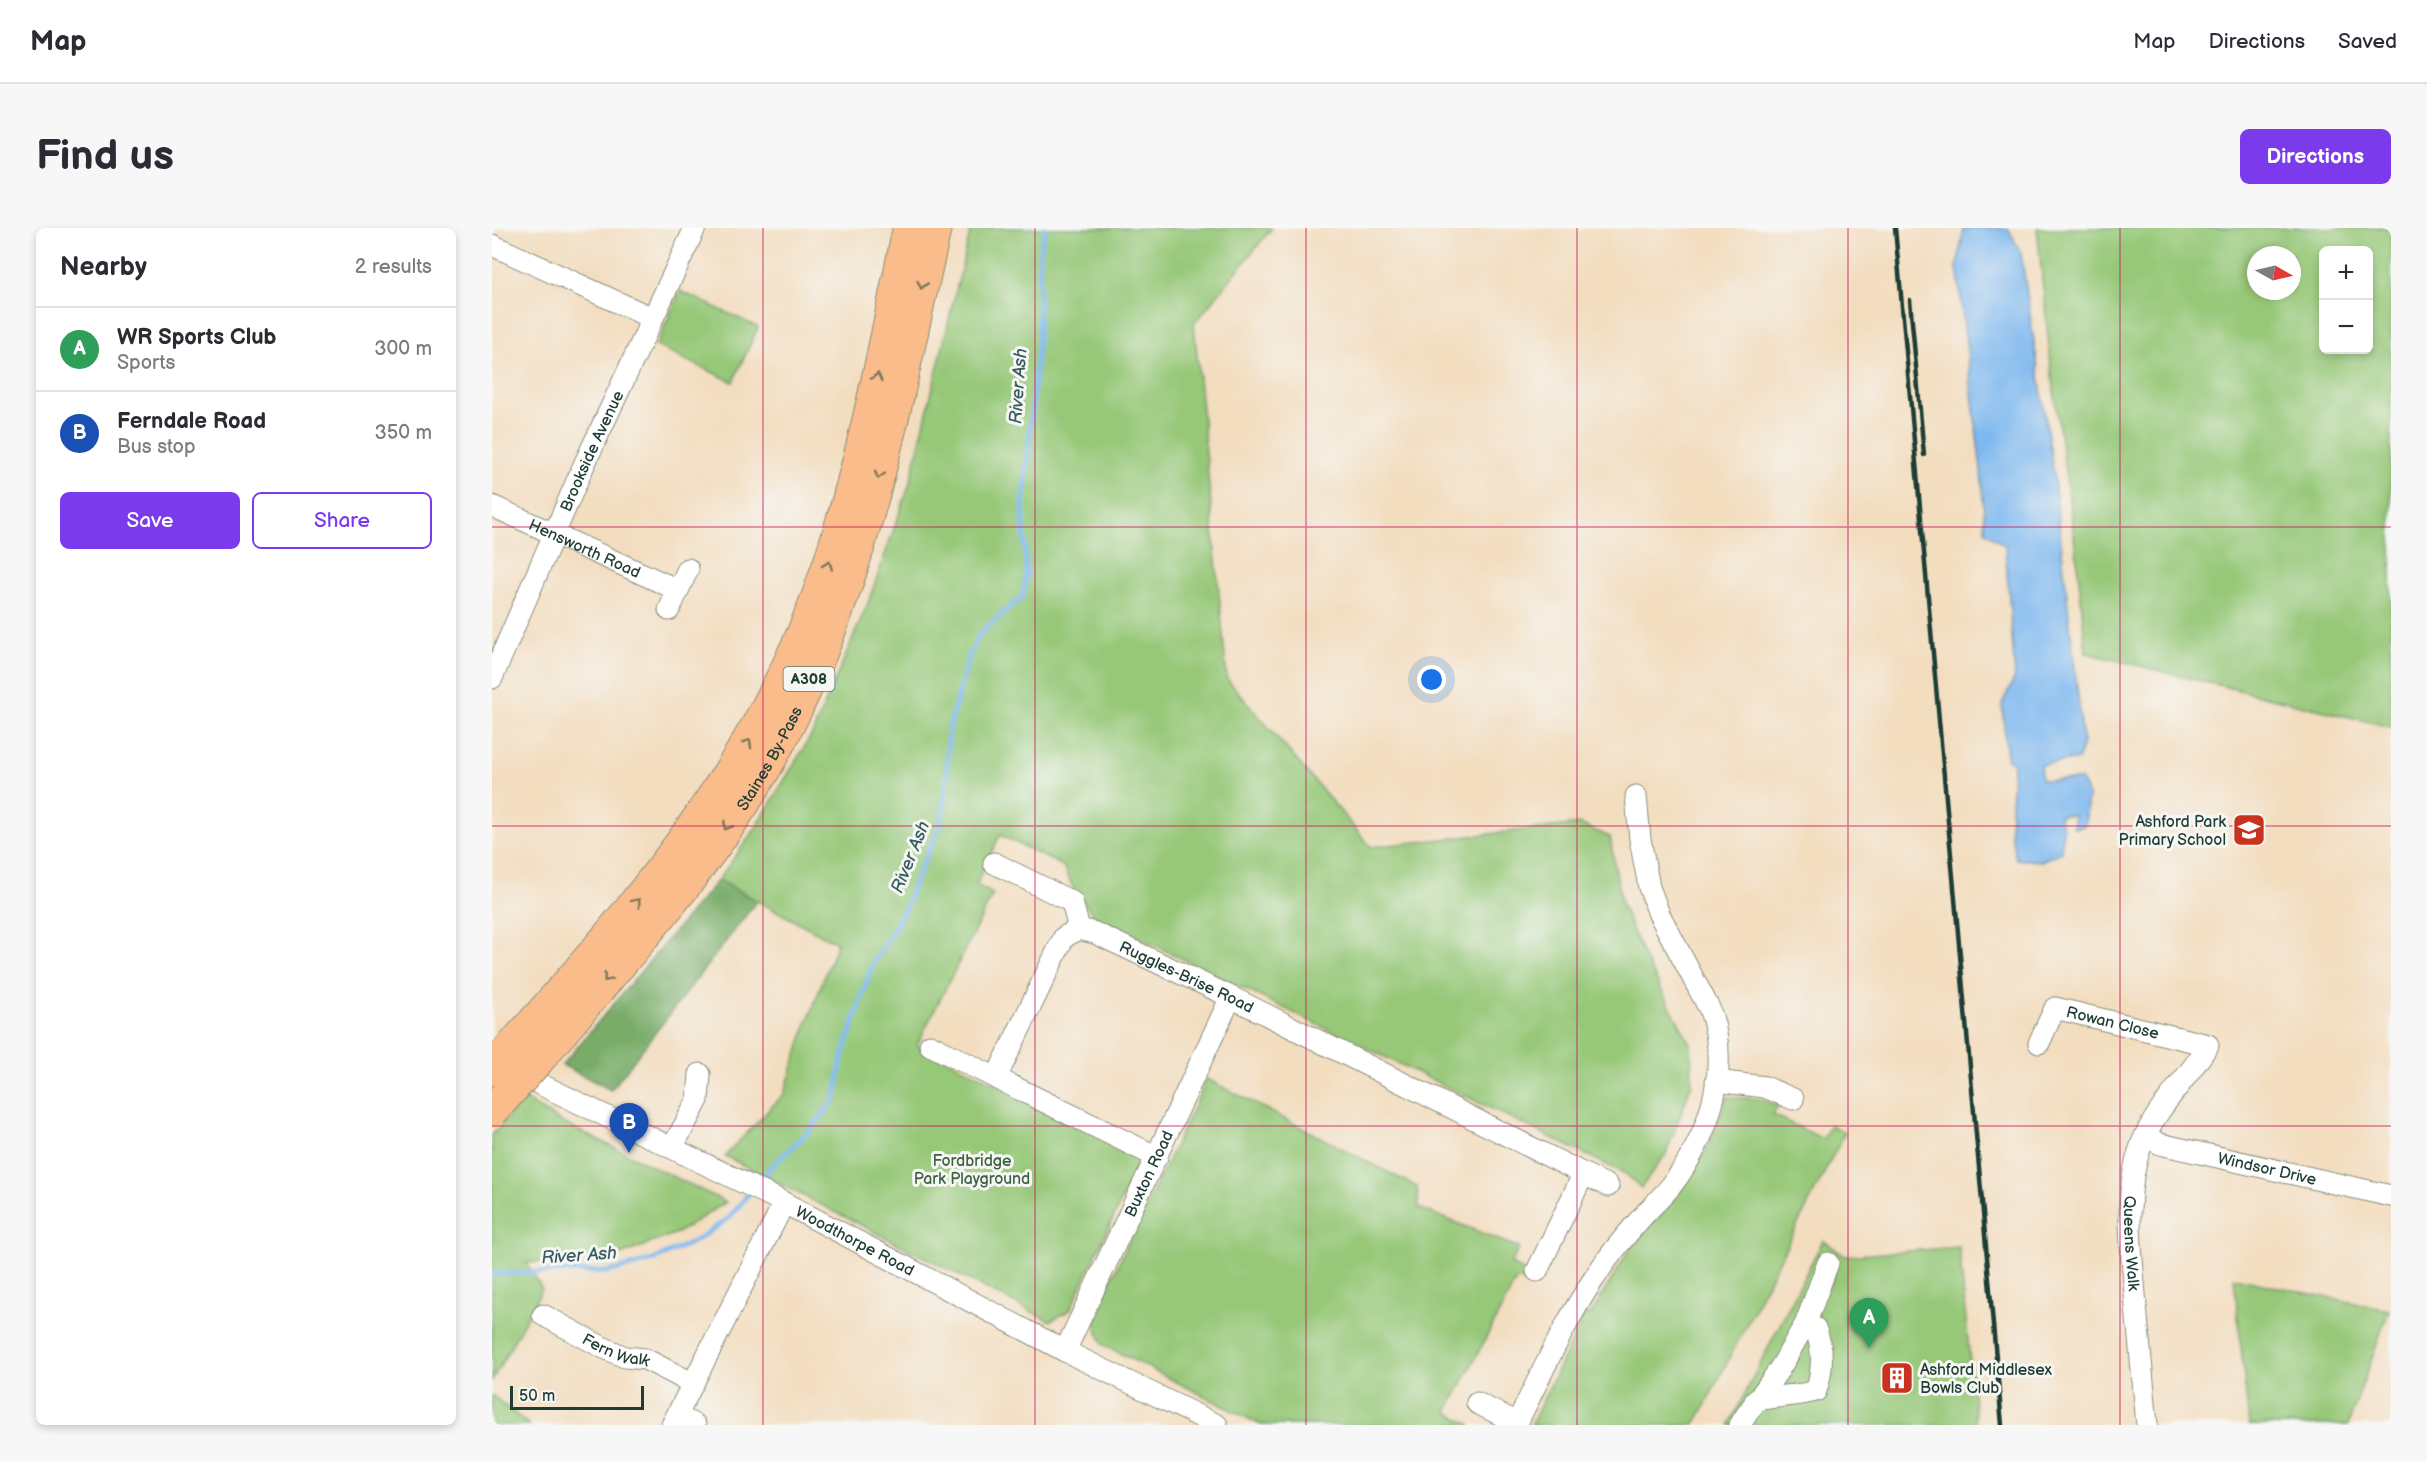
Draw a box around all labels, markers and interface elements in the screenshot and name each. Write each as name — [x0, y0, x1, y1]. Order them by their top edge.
text: Map — [30, 25, 86, 58]
text: Map — [2133, 29, 2176, 54]
text: Directions — [2209, 29, 2305, 54]
text: Saved — [2338, 29, 2397, 54]
button: Directions — [2240, 129, 2391, 184]
text: Find us — [36, 131, 174, 182]
north arrow — [2247, 246, 2301, 300]
map controls — [2319, 246, 2373, 354]
button: + — [2319, 246, 2373, 300]
text: Nearby — [60, 252, 147, 283]
text: 2 results — [355, 255, 432, 279]
one-way arrow — [917, 280, 930, 290]
button: − — [2319, 300, 2373, 354]
text: WR Sports Club — [117, 324, 277, 351]
text: A — [73, 337, 86, 361]
text: 300 m — [374, 337, 432, 361]
water label: River Ash — [1005, 347, 1032, 425]
text: Sports — [117, 351, 175, 375]
one-way arrow — [870, 372, 883, 382]
street label: Brookside Avenue — [557, 387, 629, 515]
text: Ferndale Road — [117, 408, 266, 435]
text: B — [72, 421, 87, 445]
text: 350 m — [375, 421, 432, 445]
text: Bus stop — [117, 435, 196, 459]
one-way arrow — [874, 469, 886, 480]
button: Save — [60, 492, 240, 549]
button: Share — [252, 492, 432, 549]
street label: Hensworth Road — [525, 516, 643, 583]
one-way arrow — [821, 560, 834, 571]
your location — [1417, 665, 1446, 694]
road number: A308 — [784, 667, 834, 691]
street label: Staines By-Pass — [733, 704, 807, 814]
one-way arrow — [741, 739, 752, 749]
school or university icon: Ashford Park Primary School — [2231, 812, 2267, 848]
place label: Ashford Park Primary School — [2119, 813, 2226, 850]
water label: River Ash — [887, 818, 934, 896]
one-way arrow — [724, 819, 735, 830]
one-way arrow — [629, 898, 640, 909]
street label: Ruggles-Brise Road — [1116, 938, 1257, 1018]
one-way arrow — [603, 971, 614, 982]
street label: Rowan Close — [2064, 1003, 2161, 1044]
pin: B — [610, 1104, 648, 1153]
street label: Buxton Road — [1121, 1128, 1178, 1220]
street label: Windsor Drive — [2216, 1149, 2318, 1190]
park label: Fordbridge Park Playground — [914, 1152, 1030, 1189]
street label: Queens Walk — [2119, 1195, 2143, 1292]
street label: Woodthorpe Road — [792, 1203, 917, 1281]
water label: River Ash — [541, 1242, 618, 1269]
pin: A — [1850, 1298, 1888, 1348]
street label: Fern Walk — [579, 1330, 654, 1371]
building icon: Ashford Middlesex Bowls Club — [1879, 1360, 1915, 1396]
place label: Ashford Middlesex Bowls Club — [1920, 1361, 2052, 1398]
scale bar — [510, 1383, 644, 1410]
text: 50 m — [519, 1387, 555, 1406]

